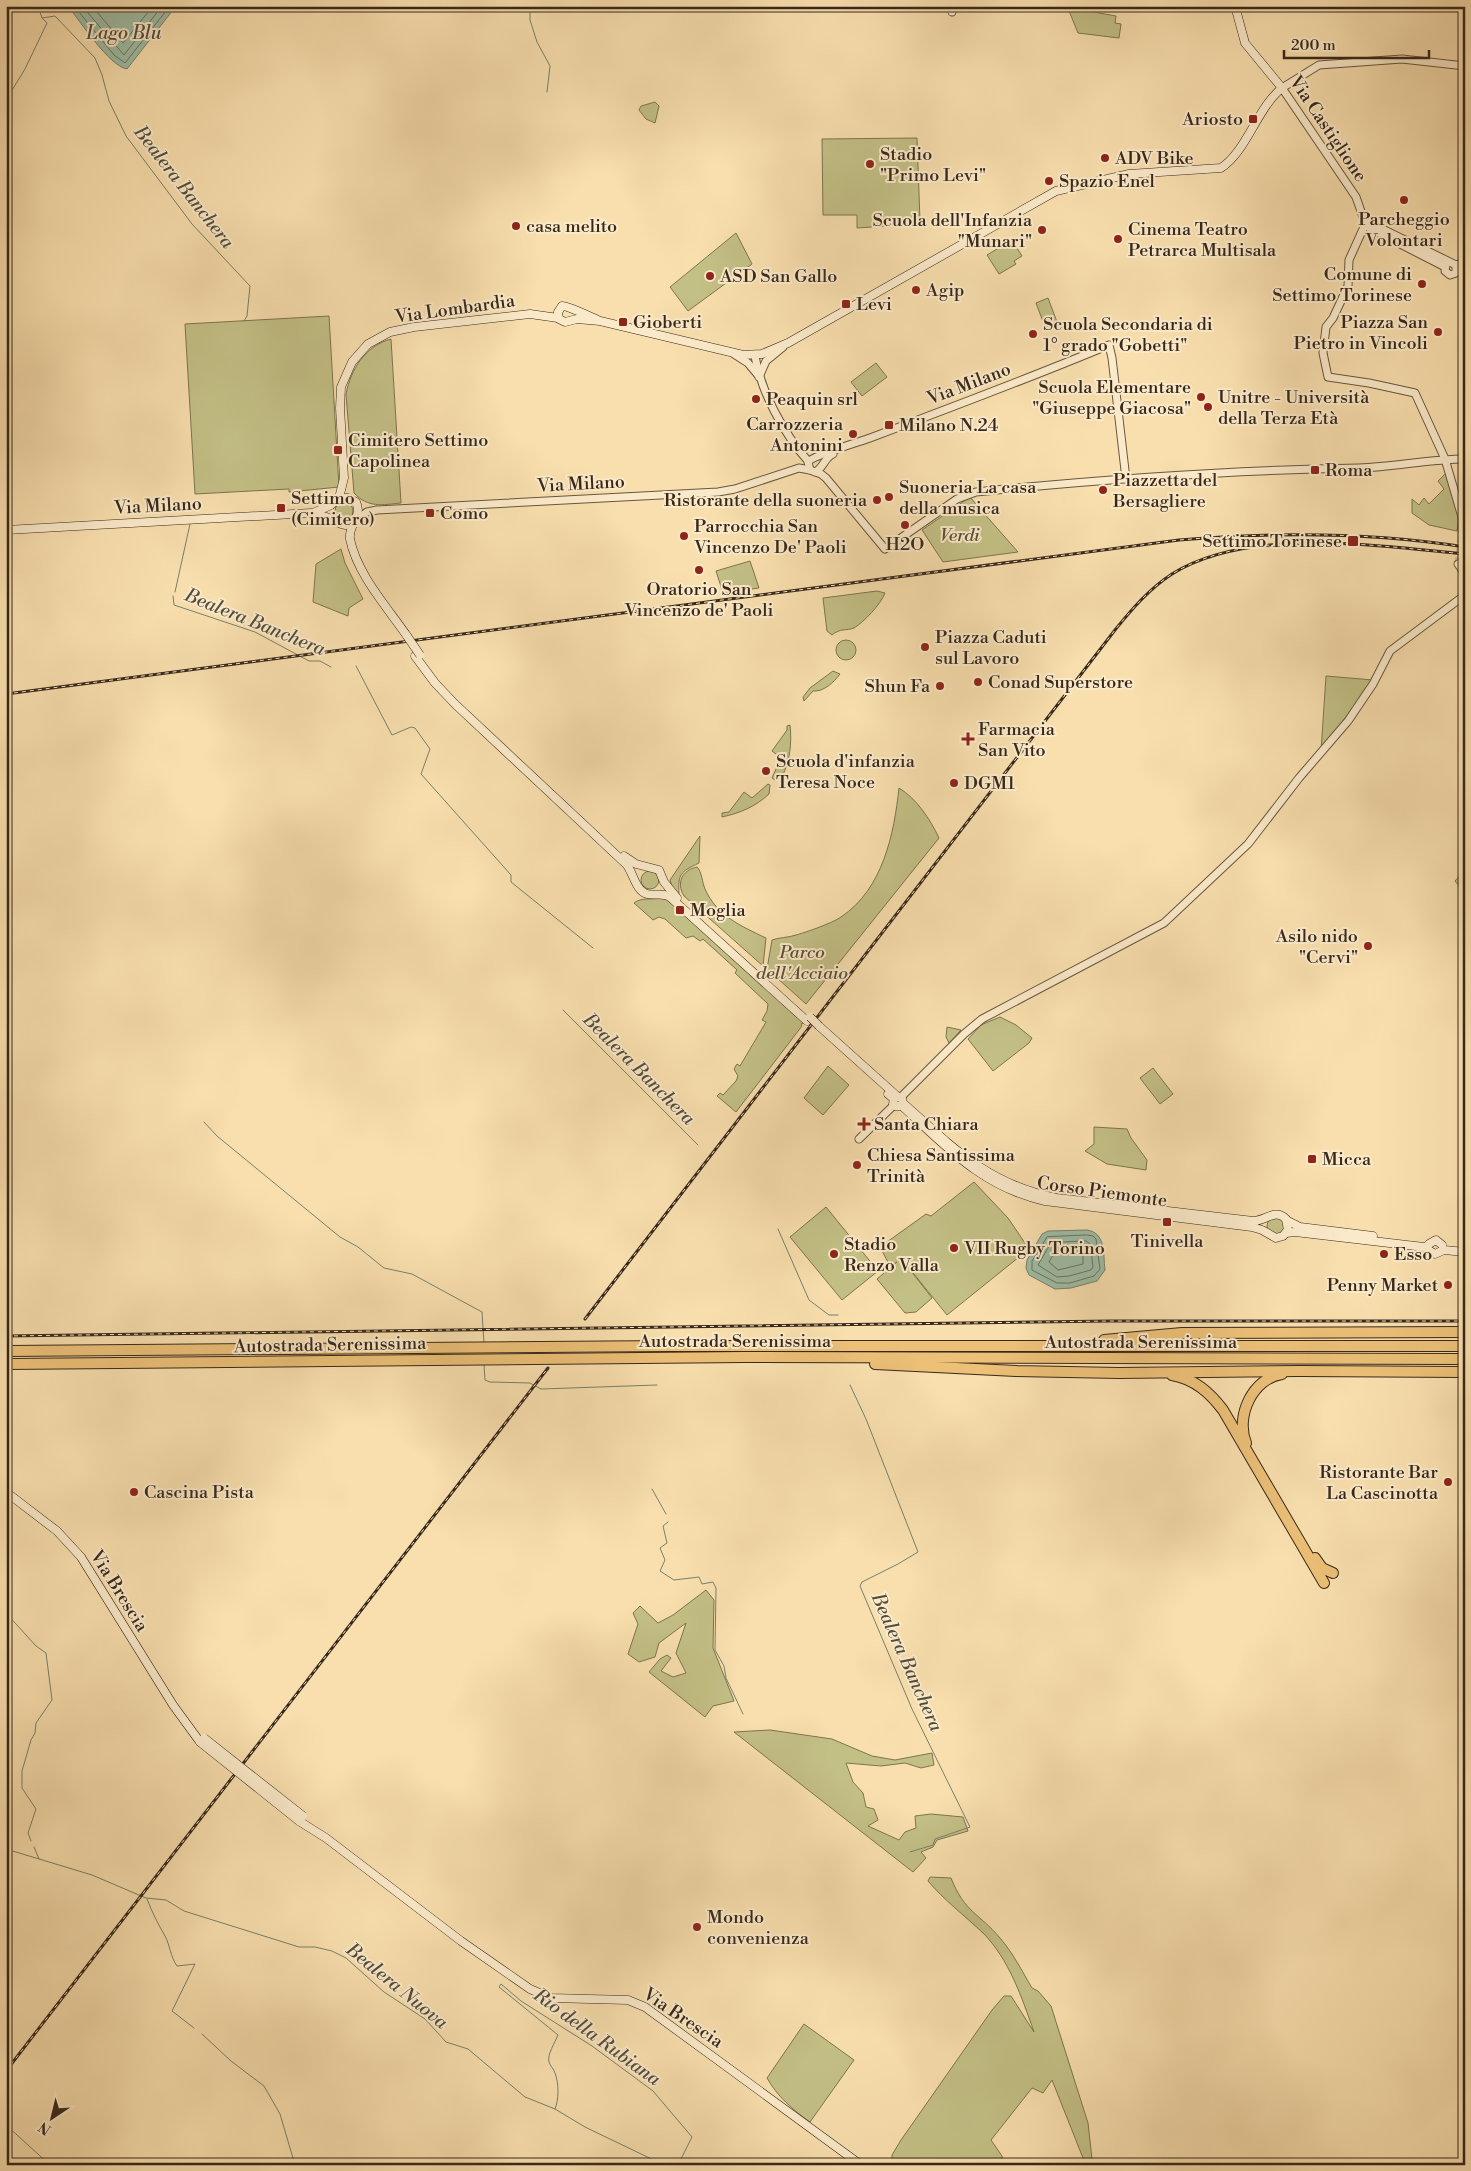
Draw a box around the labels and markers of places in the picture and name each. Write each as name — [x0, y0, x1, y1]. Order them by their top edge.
place label: Ariosto — [1181, 108, 1243, 131]
marker: Ariosto — [1247, 113, 1259, 125]
place label: Stadio "Primo Levi" — [880, 143, 986, 187]
place label: ADV Bike — [1114, 147, 1194, 170]
marker: ADV Bike — [1099, 152, 1111, 164]
marker: Stadio "Primo Levi" — [864, 158, 876, 170]
place label: Spazio Enel — [1059, 170, 1156, 193]
marker: Spazio Enel — [1043, 175, 1055, 187]
marker: Parcheggio Volontari — [1398, 194, 1410, 206]
place label: Parcheggio Volontari — [1358, 208, 1450, 252]
place label: Scuola dell'Infanzia "Munari" — [872, 209, 1033, 253]
place label: casa melito — [526, 215, 617, 238]
place label: Cinema Teatro Petrarca Multisala — [1128, 218, 1277, 262]
marker: casa melito — [510, 220, 522, 232]
marker: Scuola dell'Infanzia "Munari" — [1036, 224, 1048, 236]
marker: Cinema Teatro Petrarca Multisala — [1112, 233, 1124, 245]
place label: Comune di Settimo Torinese — [1272, 263, 1412, 307]
place label: ASD San Gallo — [719, 265, 837, 288]
marker: ASD San Gallo — [704, 270, 716, 282]
marker: Comune di Settimo Torinese — [1416, 278, 1428, 290]
place label: Agip — [925, 279, 965, 302]
marker: Agip — [910, 284, 922, 296]
place label: Levi — [856, 293, 892, 316]
marker: Levi — [840, 298, 852, 310]
place label: Gioberti — [633, 311, 702, 334]
place label: Piazza San Pietro in Vincoli — [1294, 311, 1428, 355]
place label: Scuola Secondaria di 1° grado "Gobetti" — [1043, 313, 1213, 357]
marker: Gioberti — [617, 316, 629, 328]
marker: Piazza San Pietro in Vincoli — [1432, 326, 1444, 338]
marker: Scuola Secondaria di 1° grado "Gobetti" — [1027, 328, 1039, 340]
place label: Scuola Elementare "Giuseppe Giacosa" — [1032, 376, 1191, 420]
place label: Unitre - Università della Terza Età — [1218, 386, 1370, 430]
place label: Peaquin srl — [766, 388, 858, 411]
marker: Scuola Elementare "Giuseppe Giacosa" — [1195, 391, 1207, 403]
marker: Peaquin srl — [750, 393, 762, 405]
marker: Unitre - Università della Terza Età — [1202, 401, 1214, 413]
place label: Carrozzeria Antonini — [746, 413, 844, 457]
place label: Milano N.24 — [899, 414, 999, 437]
marker: Milano N.24 — [883, 419, 895, 431]
marker: Carrozzeria Antonini — [847, 428, 859, 440]
place label: Cimitero Settimo Capolinea — [348, 429, 489, 473]
marker: Cimitero Settimo Capolinea — [332, 444, 344, 456]
place label: Roma — [1325, 459, 1373, 482]
marker: Roma — [1309, 464, 1321, 476]
place label: Piazzetta del Bersagliere — [1112, 469, 1218, 513]
place label: Suoneria La casa della musica — [899, 476, 1037, 520]
marker: Piazzetta del Bersagliere — [1097, 484, 1109, 496]
place label: Settimo (Cimitero) — [291, 487, 375, 531]
place label: Ristorante della suoneria — [664, 489, 868, 512]
marker: Suoneria La casa della musica — [883, 491, 895, 503]
marker: Ristorante della suoneria — [871, 494, 883, 506]
marker: Settimo (Cimitero) — [275, 502, 287, 514]
place label: Como — [440, 502, 488, 525]
marker: Como — [424, 507, 436, 519]
place label: Parrocchia San Vincenzo De' Paoli — [693, 515, 847, 559]
marker: H2O — [899, 519, 911, 531]
marker: Parrocchia San Vincenzo De' Paoli — [678, 530, 690, 542]
place label: Settimo Torinese — [1202, 530, 1342, 553]
place label: H2O — [886, 533, 924, 556]
marker: Settimo Torinese — [1346, 534, 1360, 548]
marker: Oratorio San Vincenzo de' Paoli — [693, 564, 705, 576]
place label: Oratorio San Vincenzo de' Paoli — [624, 578, 773, 622]
place label: Piazza Caduti sul Lavoro — [935, 626, 1047, 670]
marker: Piazza Caduti sul Lavoro — [919, 641, 931, 653]
place label: Conad Superstore — [988, 671, 1133, 694]
place label: Shun Fa — [864, 675, 931, 698]
marker: Conad Superstore — [972, 676, 984, 688]
marker: Shun Fa — [934, 680, 946, 692]
place label: Farmacia San Vito — [978, 718, 1056, 762]
marker: Farmacia San Vito — [962, 733, 974, 745]
place label: Scuola d'infanzia Teresa Noce — [776, 750, 916, 794]
marker: Scuola d'infanzia Teresa Noce — [760, 765, 772, 777]
place label: DGM1 — [964, 772, 1015, 795]
marker: DGM1 — [948, 777, 960, 789]
place label: Moglia — [690, 899, 747, 922]
marker: Moglia — [674, 904, 686, 916]
place label: Asilo nido "Cervi" — [1275, 925, 1358, 969]
marker: Asilo nido "Cervi" — [1362, 940, 1374, 952]
place label: Santa Chiara — [874, 1113, 979, 1136]
marker: Santa Chiara — [858, 1118, 870, 1130]
place label: Chiesa Santissima Trinità — [867, 1144, 1016, 1188]
place label: Micca — [1322, 1148, 1372, 1171]
marker: Micca — [1306, 1153, 1318, 1165]
marker: Chiesa Santissima Trinità — [851, 1159, 863, 1171]
marker: Tinivella — [1161, 1216, 1173, 1228]
place label: Tinivella — [1131, 1230, 1204, 1253]
place label: Stadio Renzo Valla — [844, 1233, 940, 1277]
place label: VII Rugby Torino — [963, 1237, 1105, 1260]
marker: VII Rugby Torino — [948, 1242, 960, 1254]
place label: Esso — [1394, 1243, 1432, 1266]
marker: Stadio Renzo Valla — [828, 1248, 840, 1260]
marker: Esso — [1378, 1248, 1390, 1260]
place label: Penny Market — [1327, 1274, 1439, 1297]
marker: Penny Market — [1442, 1279, 1454, 1291]
place label: Ristorante Bar La Cascinotta — [1319, 1461, 1439, 1505]
marker: Ristorante Bar La Cascinotta — [1442, 1476, 1454, 1488]
place label: Cascina Pista — [144, 1481, 255, 1504]
marker: Cascina Pista — [128, 1486, 140, 1498]
place label: Mondo convenienza — [707, 1906, 810, 1950]
marker: Mondo convenienza — [691, 1921, 703, 1933]

